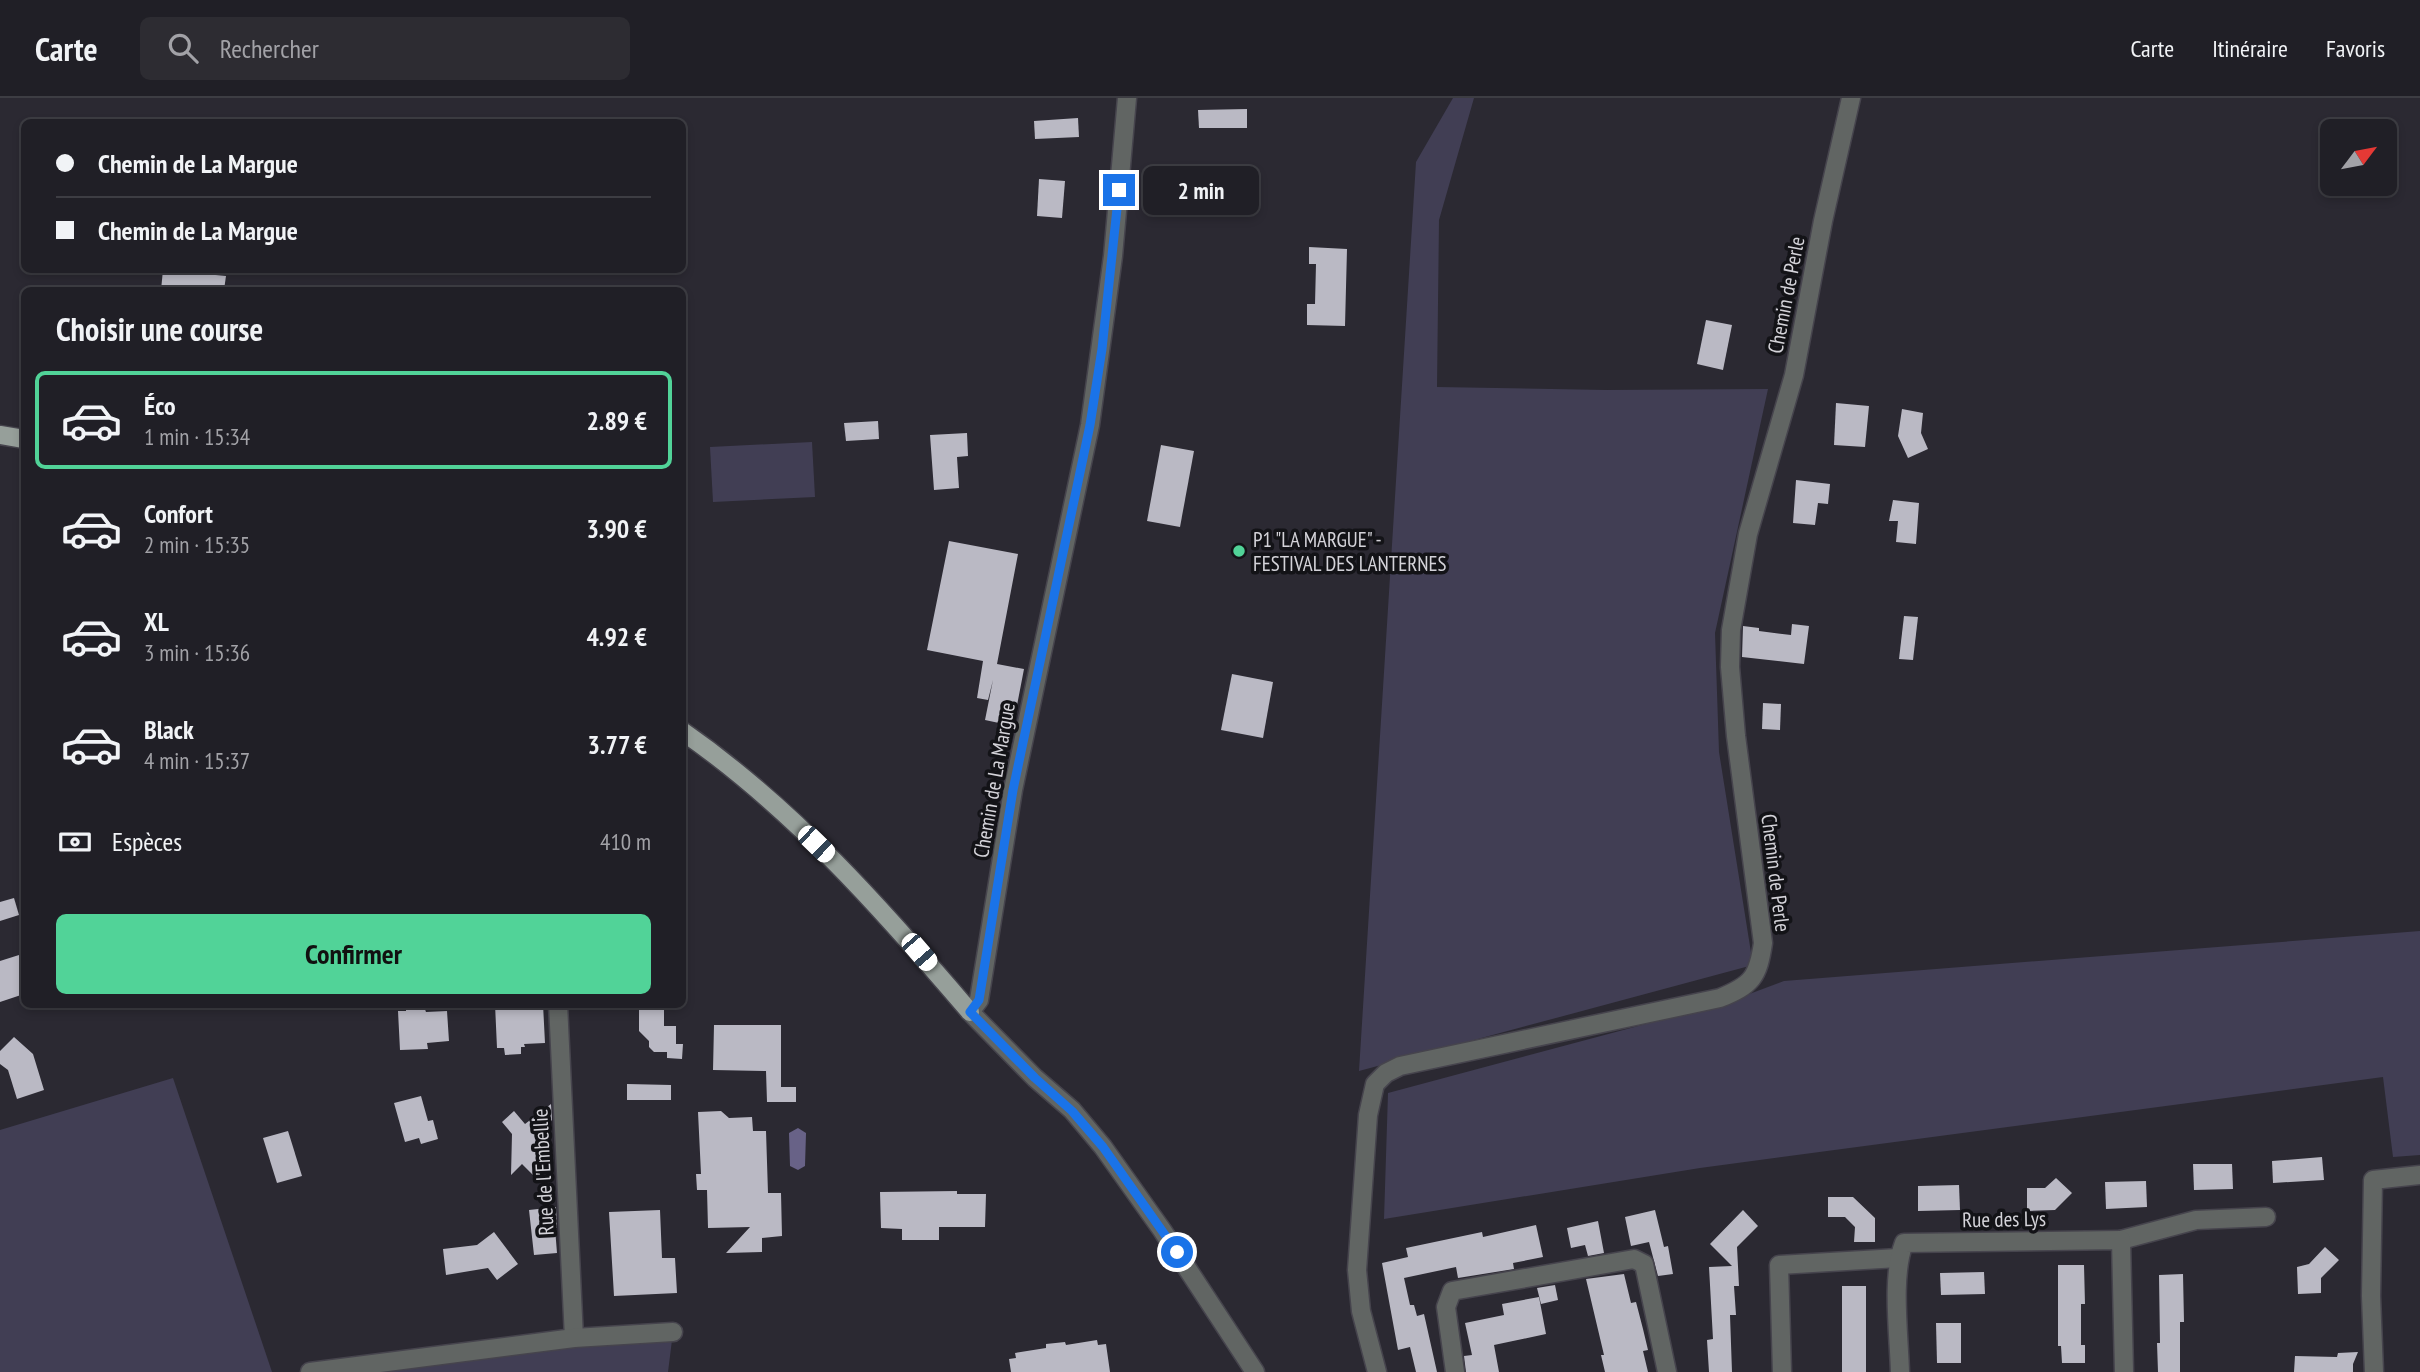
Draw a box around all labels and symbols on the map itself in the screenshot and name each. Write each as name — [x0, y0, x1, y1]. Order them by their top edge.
north arrow — [2320, 119, 2398, 196]
callout: 2 min — [1144, 166, 1259, 214]
route end — [1103, 174, 1135, 206]
street label: Chemin de Perle — [1761, 234, 1811, 356]
place label: P1 "LA MARGUE" - FESTIVAL DES LANTERNES — [1253, 526, 1447, 577]
marker: P1 "LA MARGUE" - FESTIVAL DES LANTERNES — [1231, 543, 1247, 559]
street label: Chemin de La Margue — [967, 700, 1021, 860]
street label: Chemin de Perle — [1755, 813, 1797, 933]
car — [794, 822, 839, 866]
car — [898, 929, 941, 975]
street label: Rue de l'Embellie — [526, 1108, 560, 1236]
street label: Rue des Lys — [1962, 1205, 2046, 1233]
route start — [1161, 1236, 1193, 1268]

